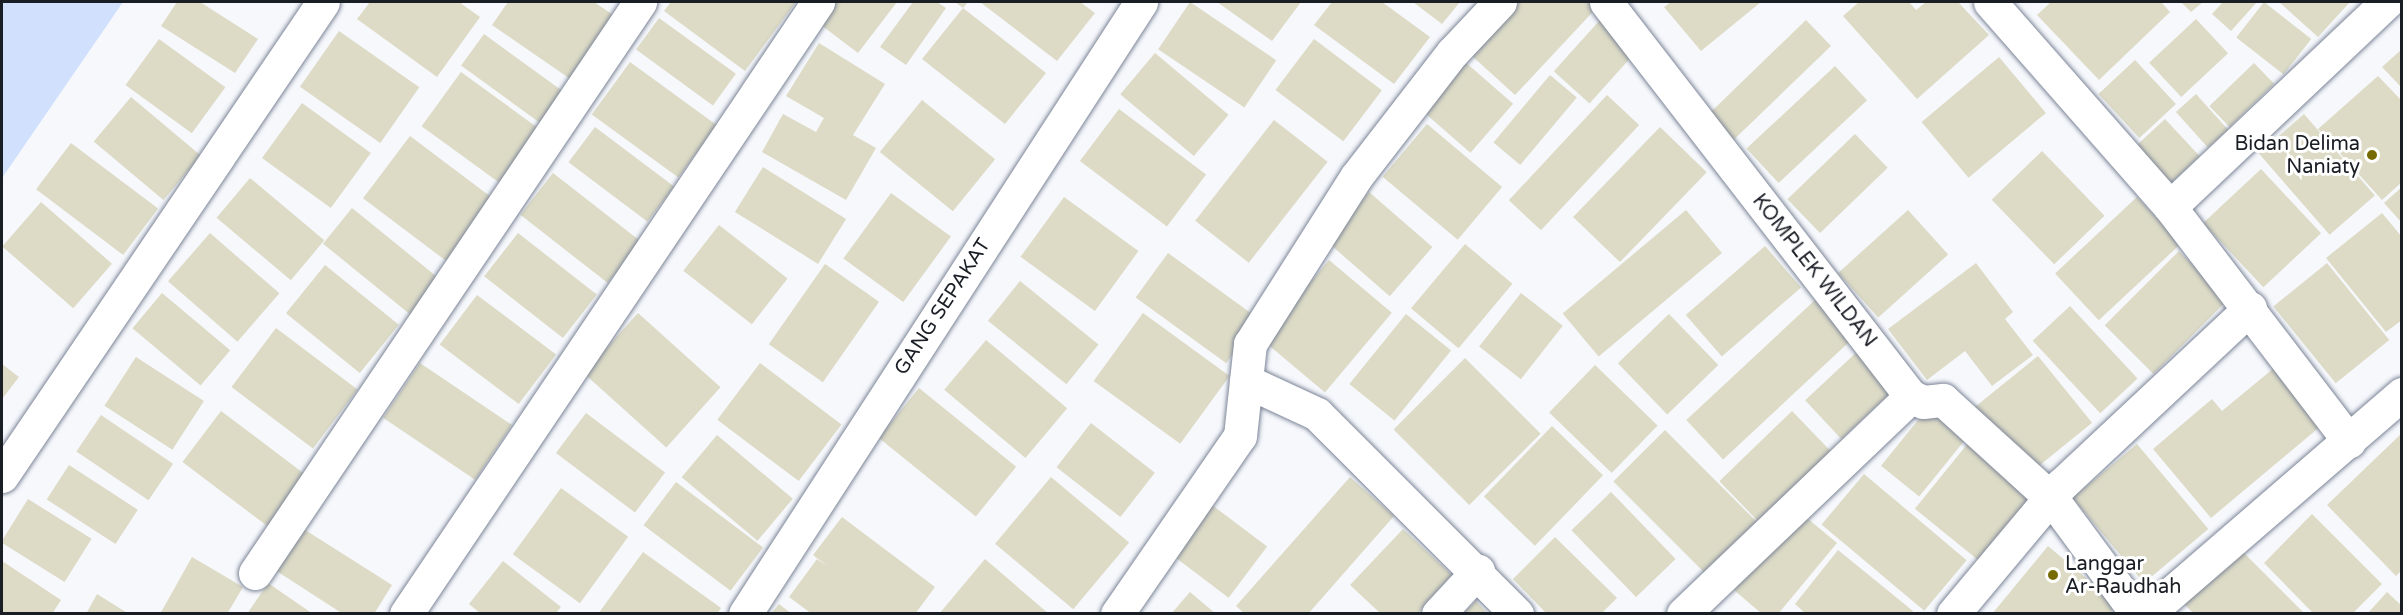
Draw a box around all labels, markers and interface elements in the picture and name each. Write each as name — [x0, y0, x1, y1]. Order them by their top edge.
place label: Bidan Delima Naniaty — [2235, 132, 2360, 179]
marker: Bidan Delima Naniaty — [2365, 148, 2379, 162]
street label: KOMPLEK WILDAN — [1747, 190, 1881, 352]
street label: GANG SEPAKAT — [890, 234, 996, 380]
place label: Langgar Ar-Raudhah — [2065, 552, 2181, 599]
marker: Langgar Ar-Raudhah — [2046, 568, 2060, 582]

